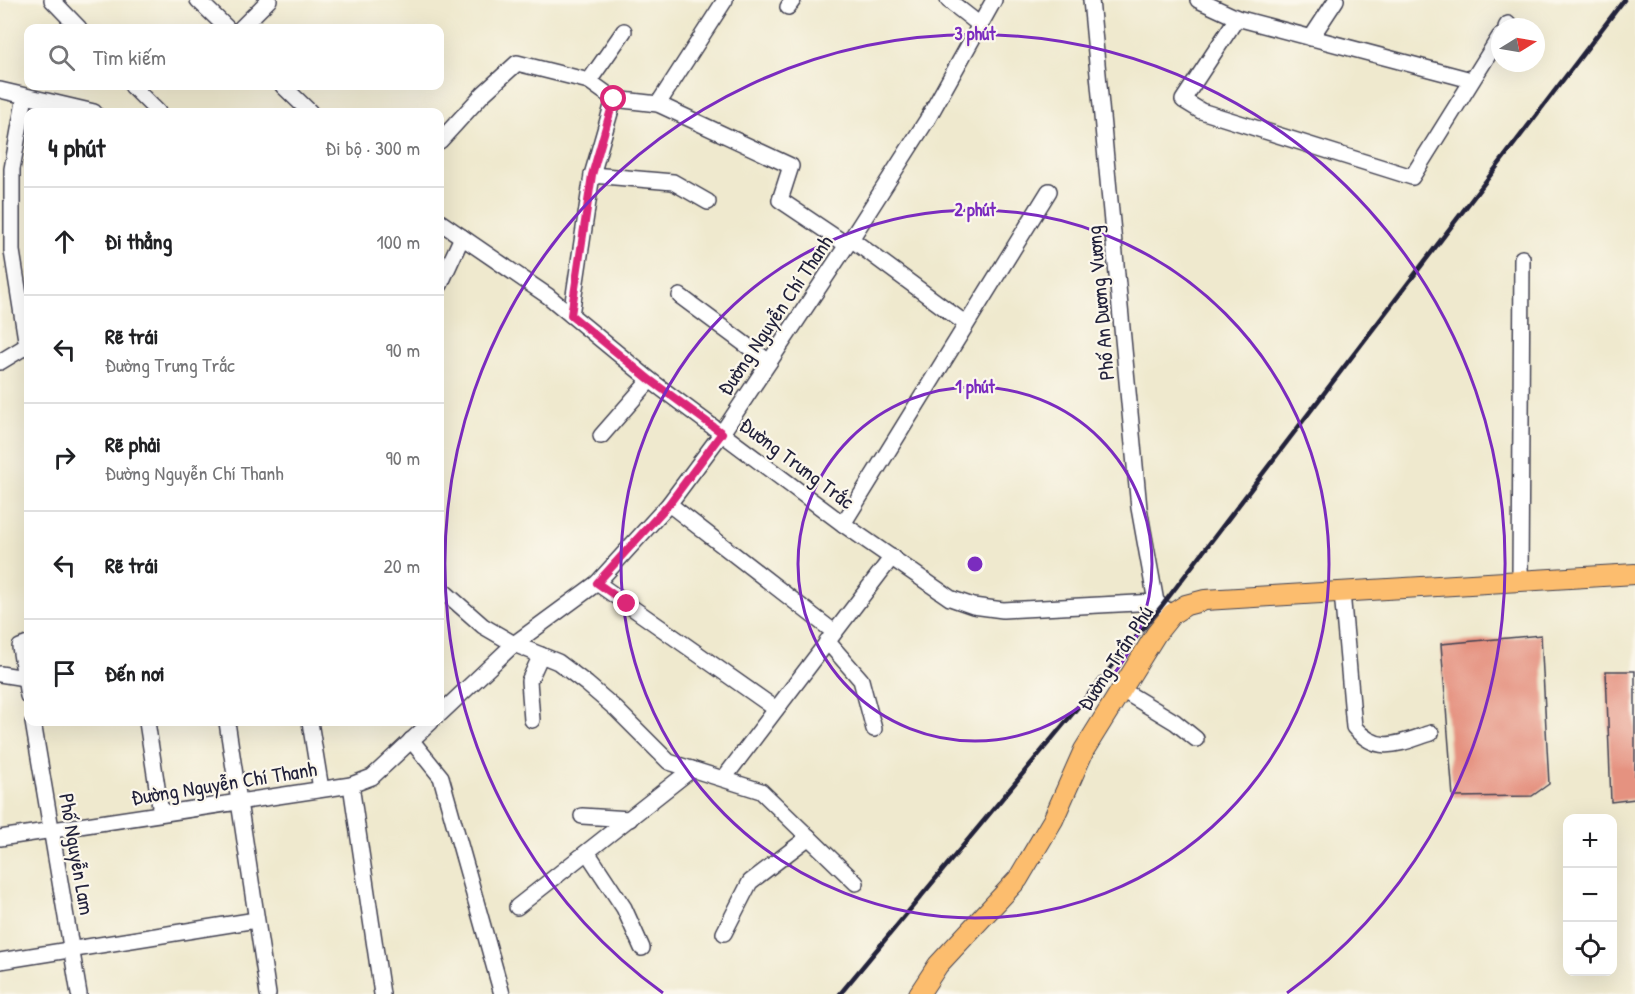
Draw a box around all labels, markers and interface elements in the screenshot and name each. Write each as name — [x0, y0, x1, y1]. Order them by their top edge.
north arrow — [1491, 18, 1545, 72]
text: 3 phút — [955, 21, 996, 47]
search box — [24, 24, 444, 90]
icon: search — [45, 41, 78, 74]
text: Tìm kiếm — [93, 42, 166, 72]
route start — [600, 85, 626, 111]
text: 4 phút — [48, 130, 105, 165]
text: Đi bộ · 300 m — [325, 134, 420, 161]
text: 2 phút — [954, 197, 996, 223]
icon: ahead — [48, 225, 81, 258]
street label: Phố An Dương Vương — [1079, 225, 1121, 381]
text: Đi thẳng — [105, 226, 172, 256]
text: 100 m — [377, 228, 420, 255]
street label: Đường Nguyễn Chí Thanh — [711, 229, 840, 401]
text: Rẽ trái — [105, 321, 158, 351]
icon: left — [48, 333, 81, 366]
text: 90 m — [386, 336, 420, 363]
text: Đường Trưng Trắc — [105, 351, 235, 378]
text: 1 phút — [955, 374, 995, 400]
street label: Đường Trưng Trắc — [734, 410, 861, 516]
text: Rẽ phải — [105, 429, 161, 459]
icon: right — [48, 441, 81, 474]
text: 90 m — [386, 444, 420, 471]
text: Đường Nguyễn Chí Thanh — [105, 459, 284, 486]
icon: left — [48, 549, 81, 582]
text: Rẽ trái — [105, 550, 158, 580]
text: 20 m — [383, 552, 420, 579]
centre of rings — [965, 554, 985, 574]
route end — [613, 590, 639, 616]
street label: Đường Trần Phú — [1070, 599, 1160, 716]
icon: arrive — [48, 657, 81, 690]
text: Đến nơi — [105, 658, 165, 688]
street label: Đường Nguyễn Chí Thanh — [129, 754, 319, 812]
street label: Phố Nguyễn Lam — [52, 791, 102, 917]
map controls — [1563, 814, 1617, 976]
button: + — [1563, 814, 1617, 868]
button: − — [1563, 868, 1617, 922]
button: locate — [1563, 922, 1617, 976]

